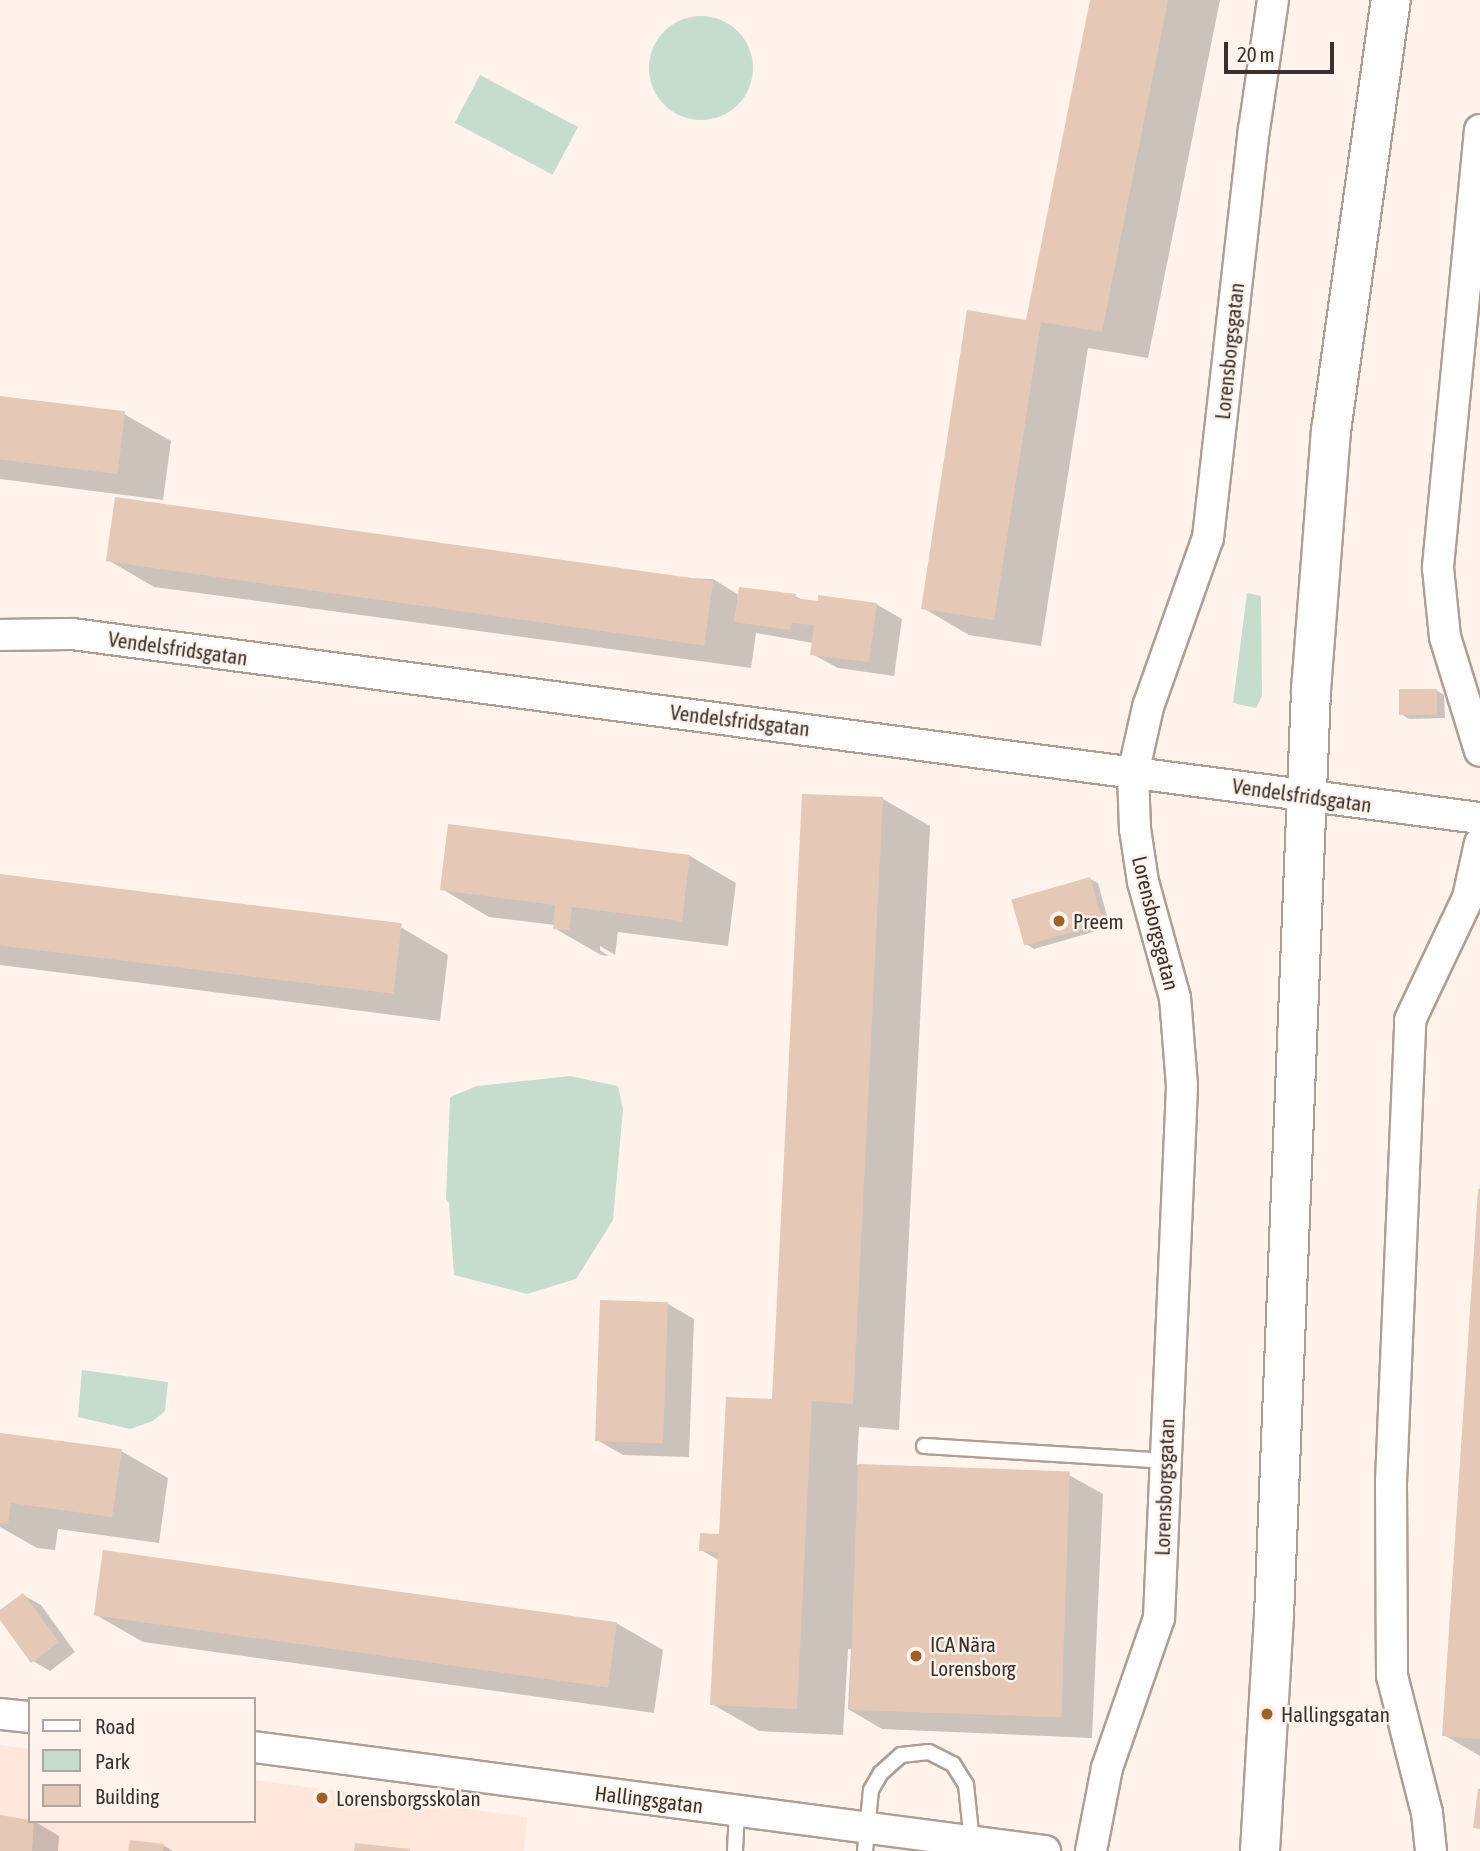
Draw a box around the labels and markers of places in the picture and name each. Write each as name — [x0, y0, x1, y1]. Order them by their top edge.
place label: Preem — [1073, 908, 1124, 934]
marker: Preem — [1051, 913, 1067, 929]
place label: ICA Nära Lorensborg — [930, 1631, 1016, 1681]
marker: ICA Nära Lorensborg — [908, 1648, 924, 1664]
place label: Hallingsgatan — [1281, 1701, 1390, 1727]
marker: Hallingsgatan — [1259, 1706, 1275, 1722]
place label: Lorensborgsskolan — [336, 1785, 481, 1811]
marker: Lorensborgsskolan — [314, 1790, 330, 1806]

